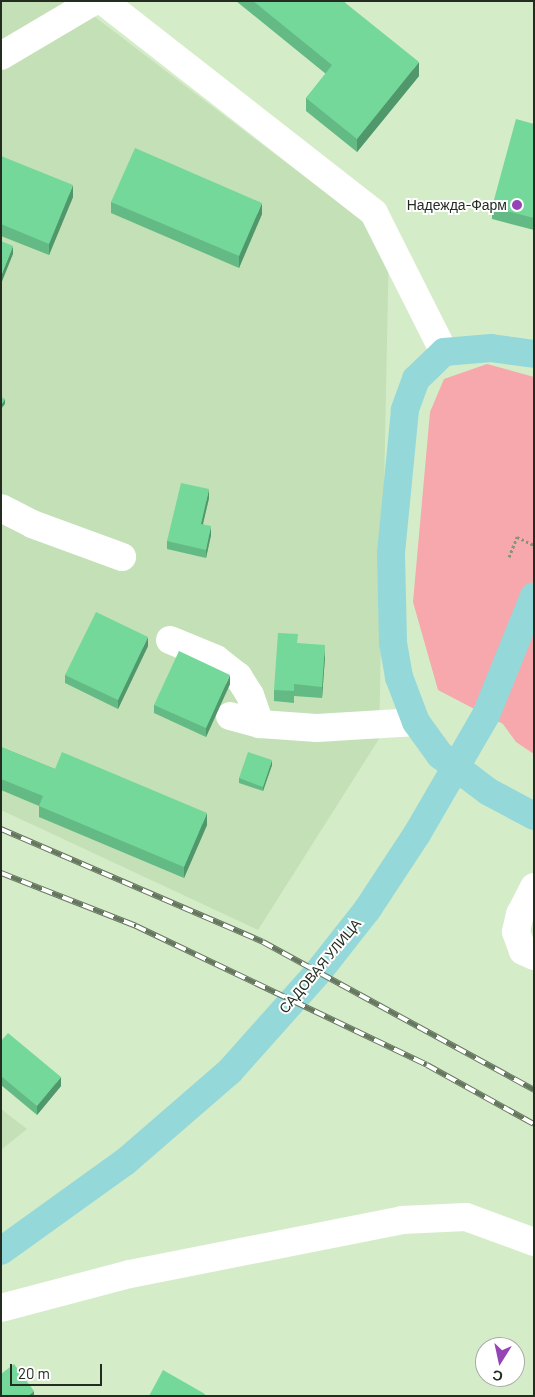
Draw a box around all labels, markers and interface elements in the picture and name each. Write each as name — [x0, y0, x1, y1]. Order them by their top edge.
place label: Надежда-Фарм — [407, 197, 507, 213]
marker: Надежда-Фарм — [511, 199, 523, 211]
street label: САДОВАЯ УЛИЦА — [275, 915, 365, 1017]
north arrow — [475, 1337, 525, 1387]
scale bar — [12, 1354, 105, 1386]
text: 20 m — [18, 1364, 50, 1382]
text: С — [491, 1367, 504, 1386]

